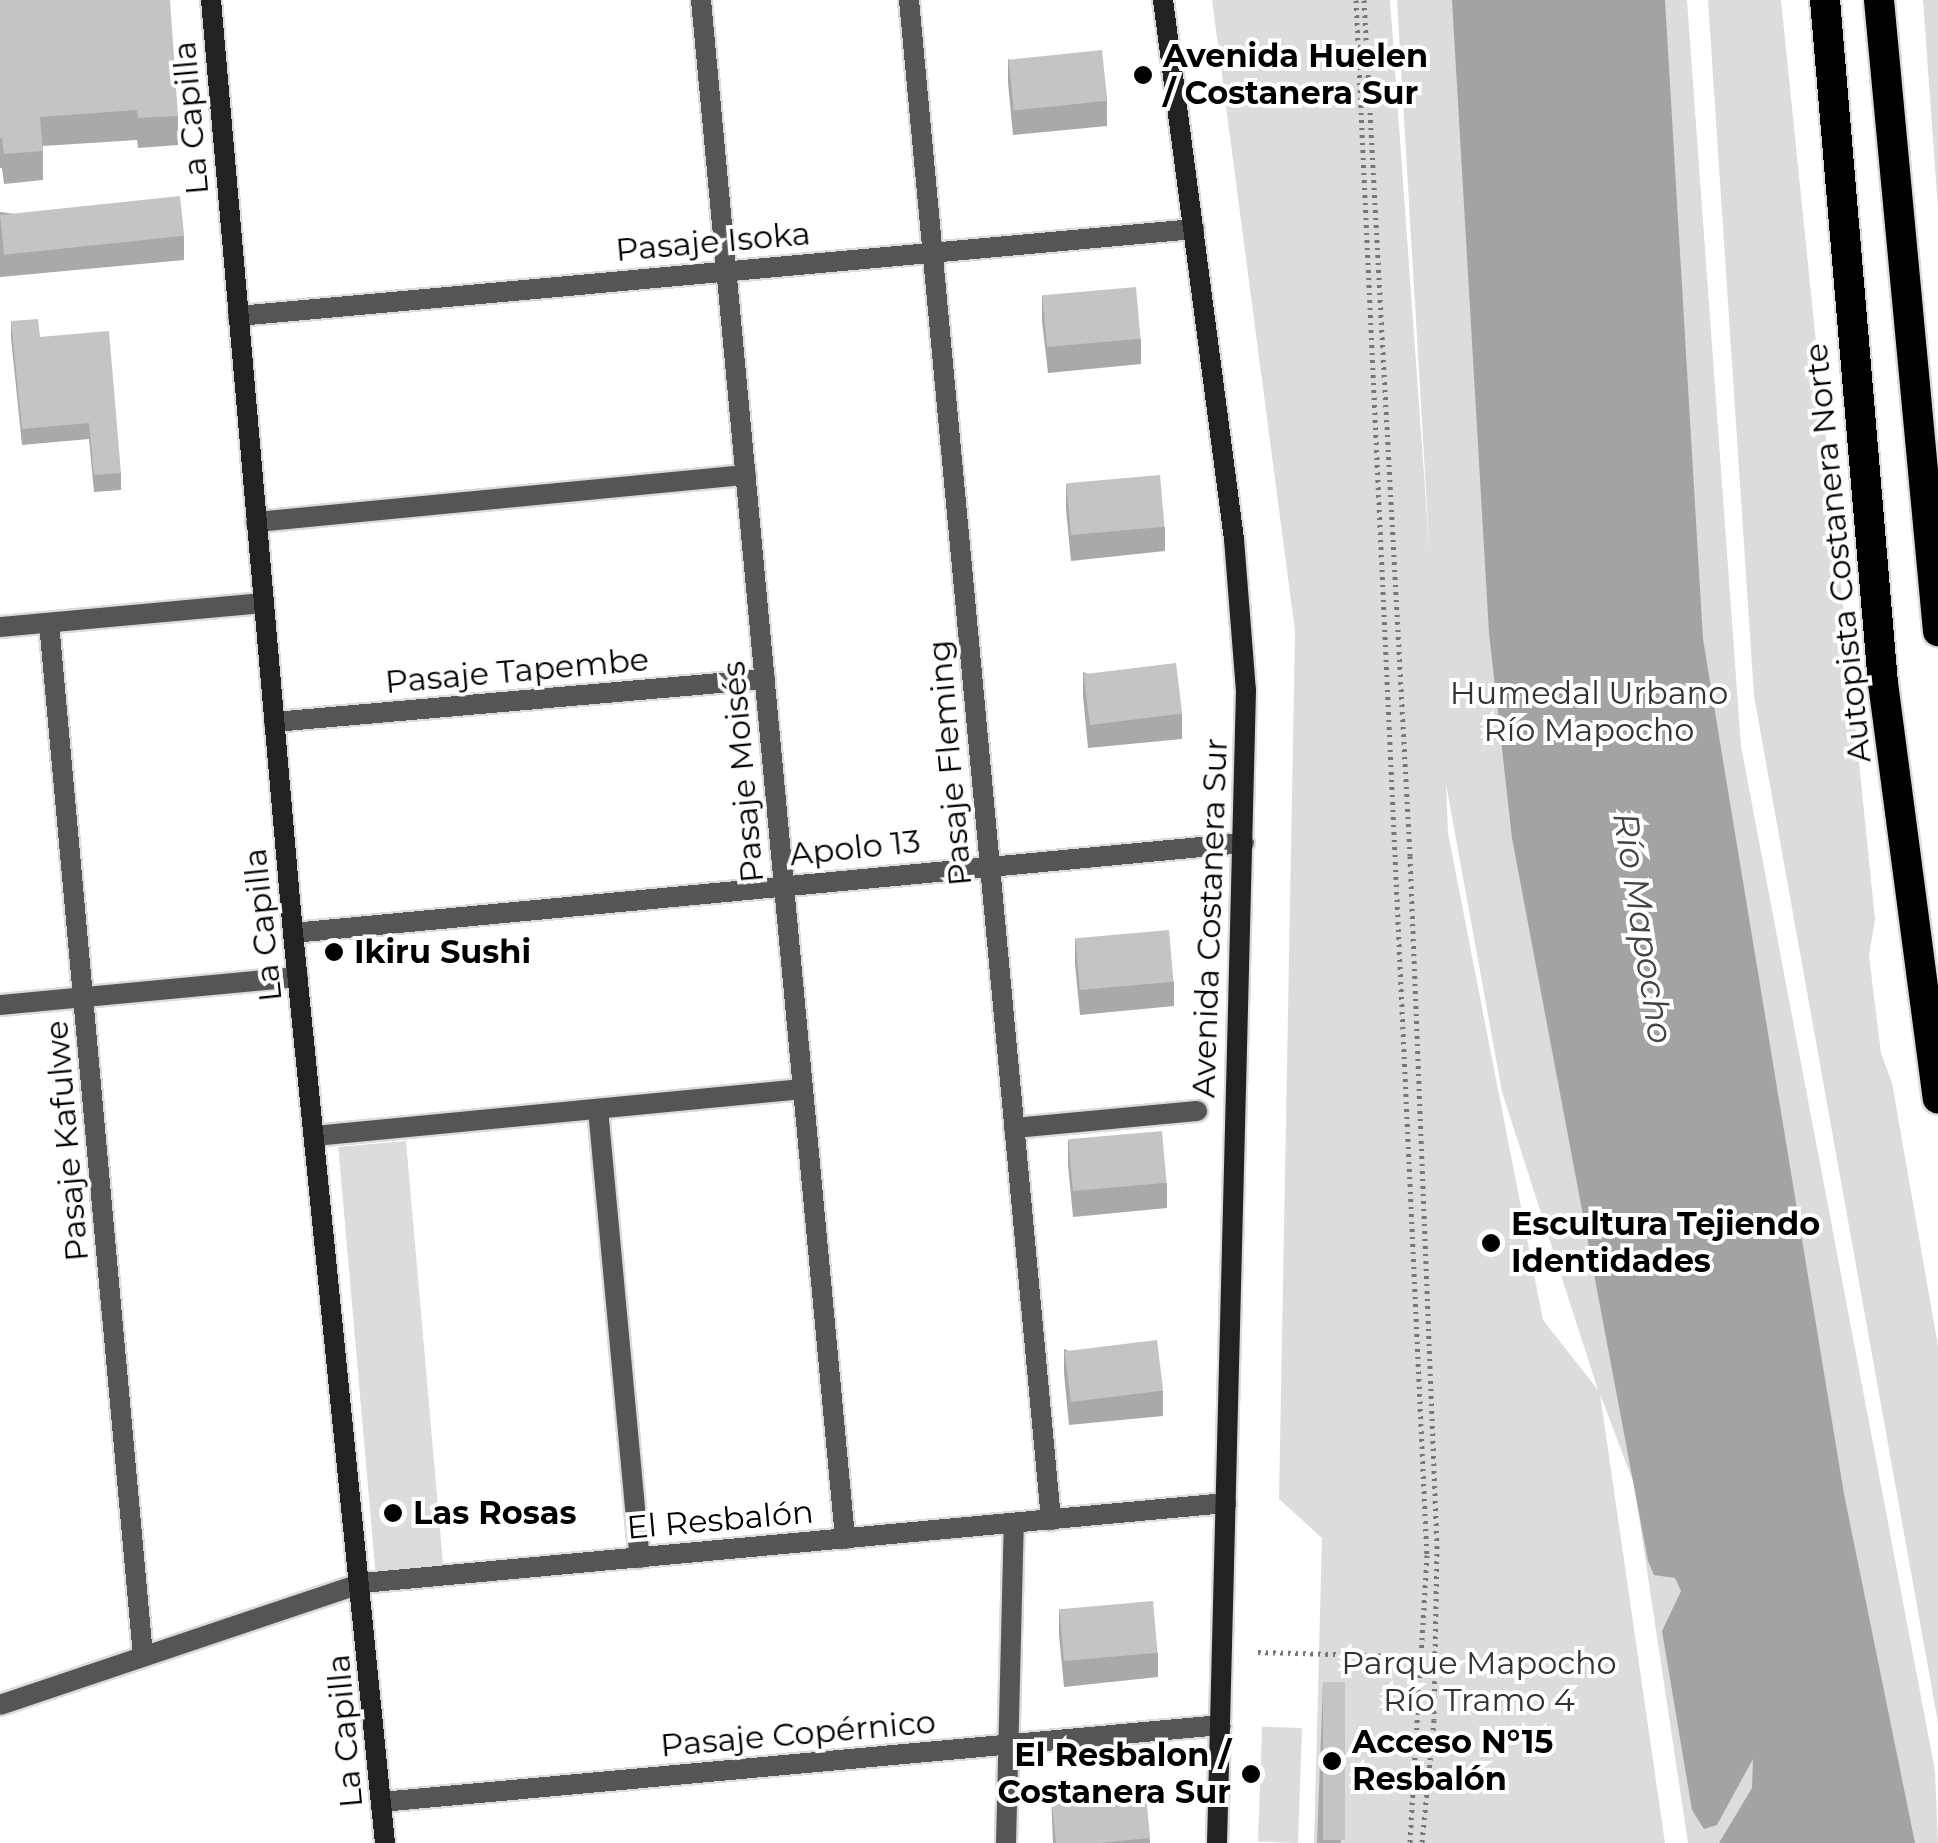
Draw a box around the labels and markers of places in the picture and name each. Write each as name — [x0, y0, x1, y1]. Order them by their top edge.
place label: Avenida Huelen / Costanera Sur — [1163, 38, 1428, 113]
marker: Avenida Huelen / Costanera Sur — [1132, 64, 1154, 86]
place label: Ikiru Sushi — [354, 933, 531, 971]
marker: Ikiru Sushi — [323, 941, 345, 963]
place label: Escultura Tejiendo Identidades — [1511, 1206, 1820, 1281]
marker: Escultura Tejiendo Identidades — [1480, 1232, 1502, 1254]
place label: Las Rosas — [413, 1494, 576, 1532]
marker: Las Rosas — [382, 1502, 404, 1524]
place label: Acceso N°15 Resbalón — [1352, 1724, 1553, 1799]
place label: El Resbalon / Costanera Sur — [997, 1737, 1231, 1812]
marker: Acceso N°15 Resbalón — [1321, 1750, 1343, 1772]
marker: El Resbalon / Costanera Sur — [1240, 1763, 1262, 1785]

